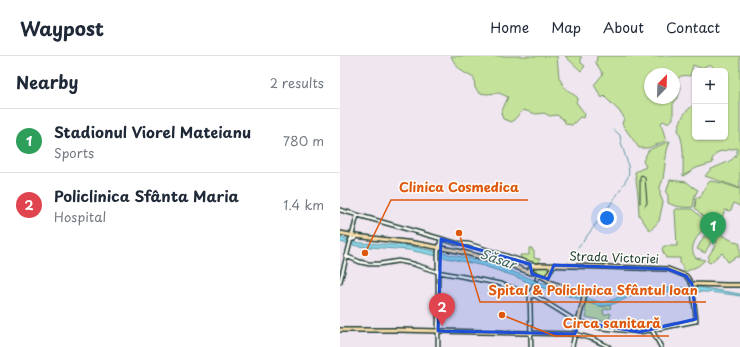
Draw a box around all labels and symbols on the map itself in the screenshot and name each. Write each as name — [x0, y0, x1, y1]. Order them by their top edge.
north arrow — [644, 68, 680, 104]
callout: Clinica Cosmedica — [391, 175, 528, 200]
text: Clinica Cosmedica — [399, 177, 519, 196]
your location — [597, 208, 617, 228]
pin: 1 — [700, 212, 726, 245]
water label: Săsar — [478, 244, 520, 274]
street label: Strada Victoriei — [569, 246, 659, 268]
callout: Spital & Policlinica Sfântul Ioan — [480, 277, 706, 302]
text: Spital & Policlinica Sfântul Ioan — [488, 280, 698, 299]
pin: 2 — [429, 293, 455, 326]
callout: Circa sanitară — [555, 311, 669, 336]
text: Circa sanitară — [563, 313, 661, 332]

